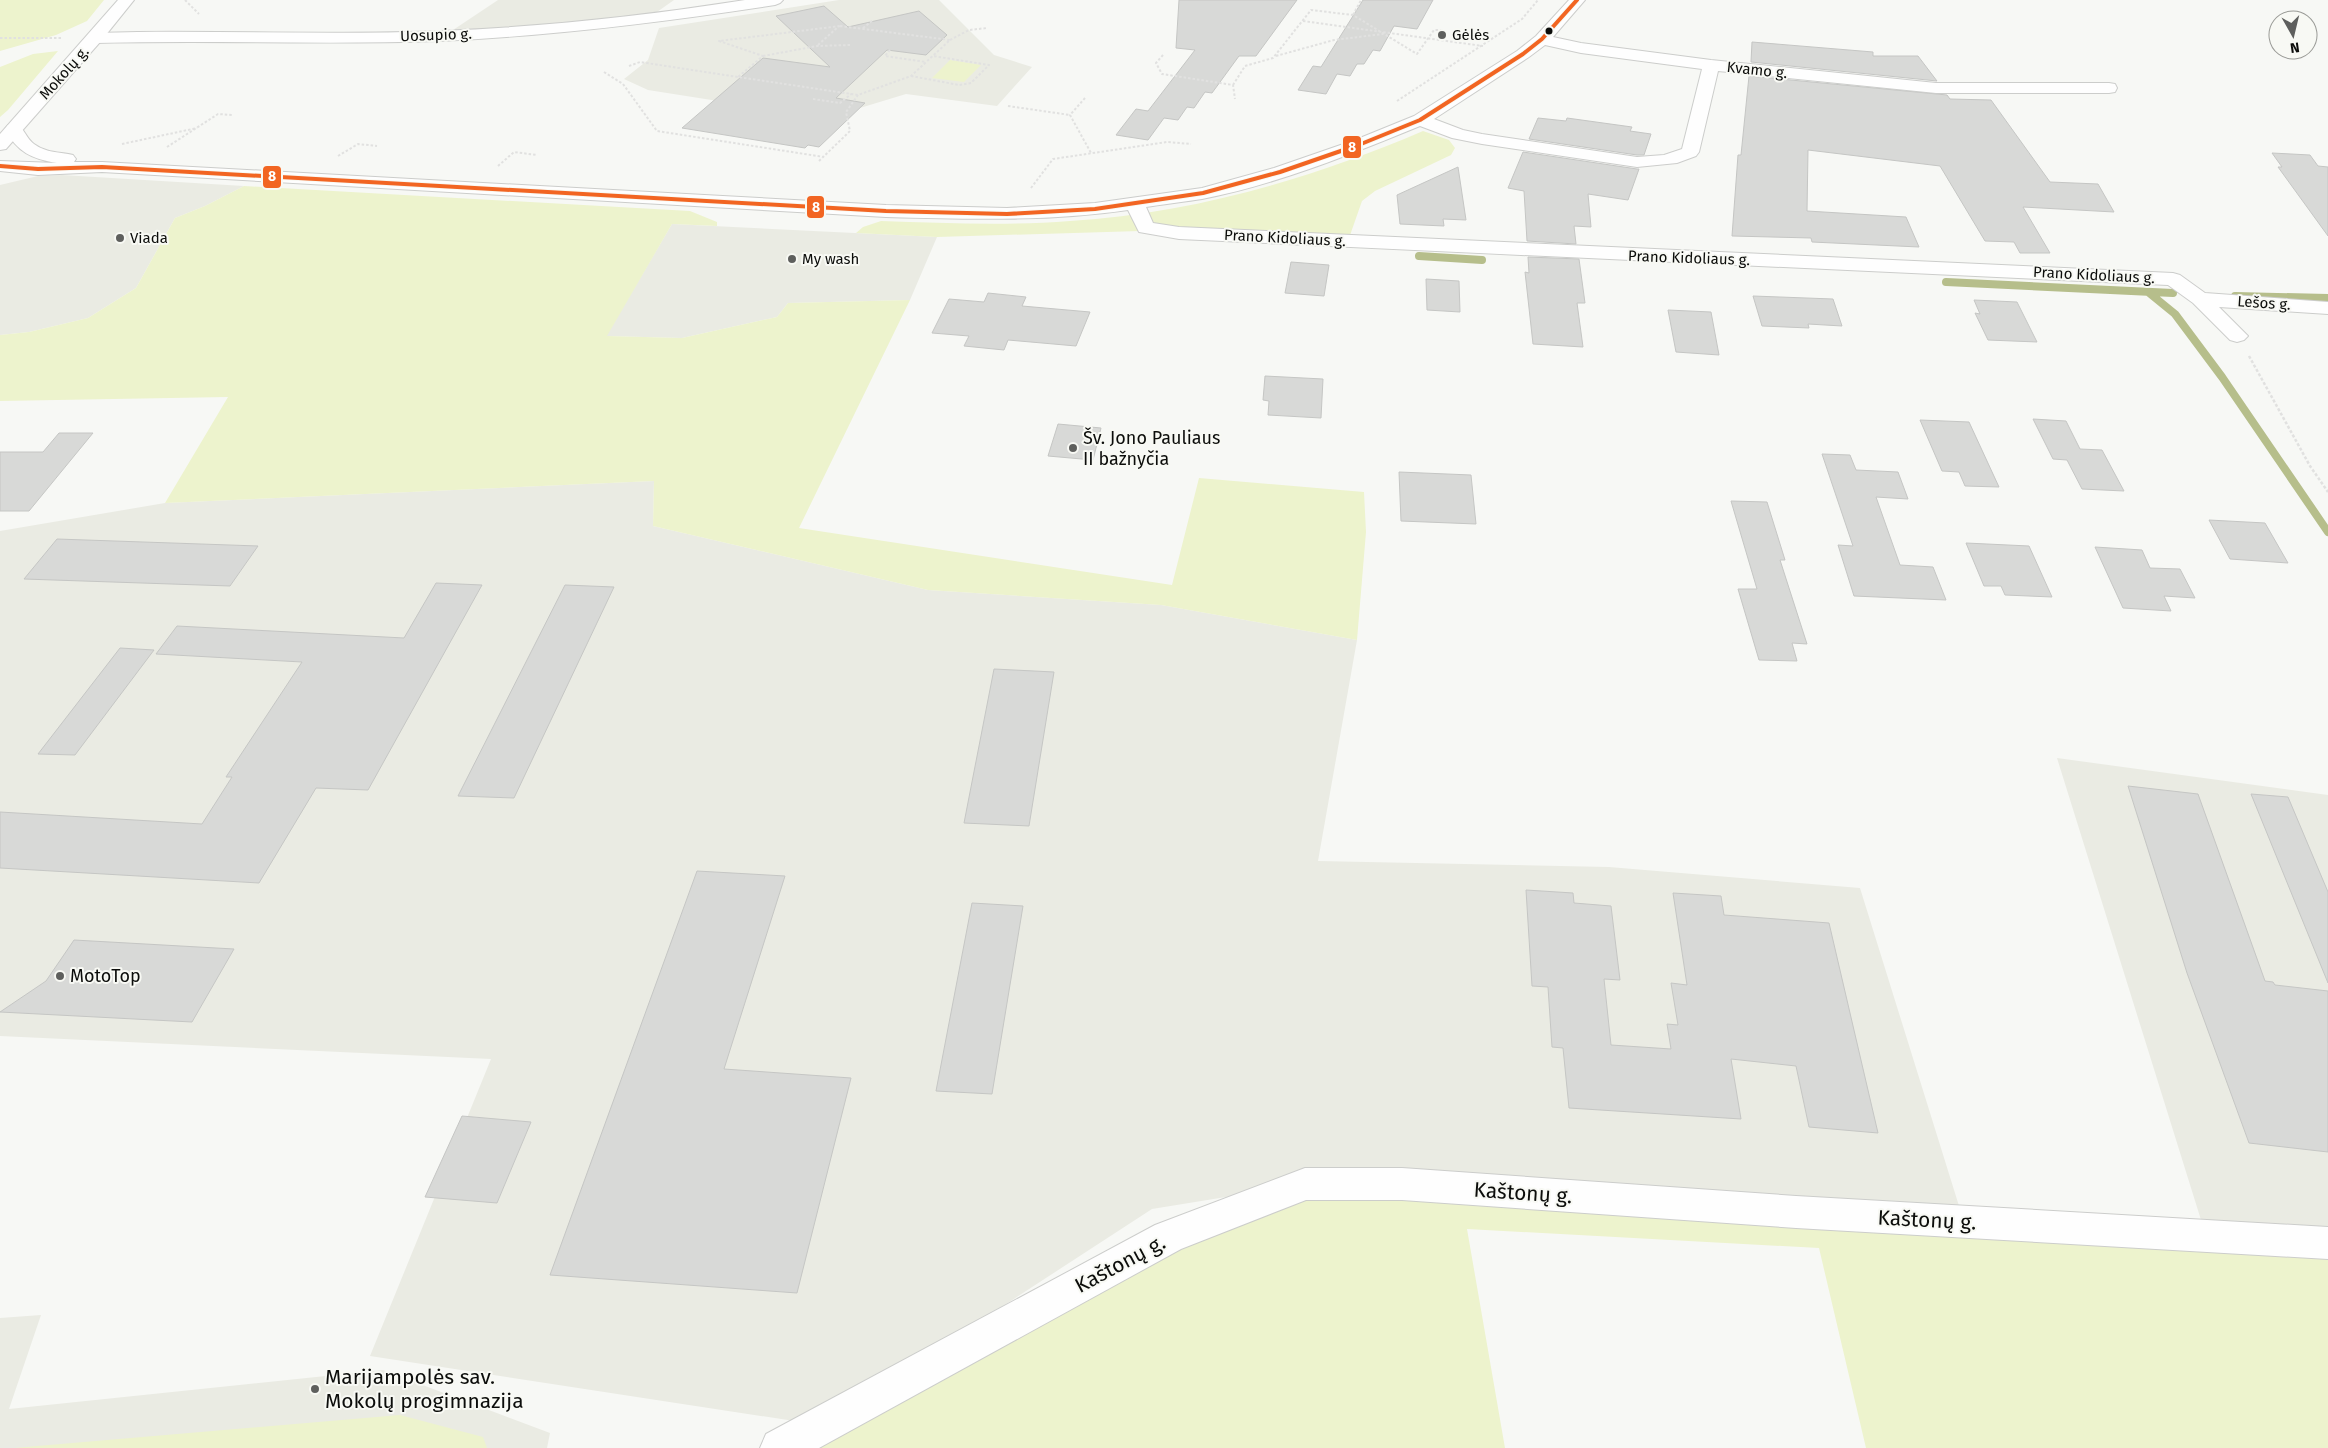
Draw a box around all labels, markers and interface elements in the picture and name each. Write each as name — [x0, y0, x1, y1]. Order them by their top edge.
north arrow — [2268, 10, 2318, 60]
street label: Uosupio g. — [400, 25, 472, 45]
place label: Gėlės — [1452, 26, 1489, 44]
unlabelled marker — [1544, 26, 1554, 36]
marker: Gėlės — [1436, 29, 1448, 41]
text: N — [2289, 38, 2301, 56]
street label: Mokolų g. — [35, 43, 93, 103]
street label: Kvamo g. — [1726, 58, 1788, 82]
line badge: 8 — [1342, 135, 1362, 159]
text: 8 — [1348, 139, 1356, 156]
line badge: 8 — [262, 165, 282, 189]
text: 8 — [268, 168, 276, 185]
line badge: 8 — [806, 195, 825, 219]
text: 8 — [812, 199, 820, 216]
street label: Prano Kidoliaus g. — [1224, 226, 1346, 250]
place label: Viada — [130, 229, 168, 247]
marker: Viada — [114, 232, 126, 244]
street label: Prano Kidoliaus g. — [1628, 247, 1750, 269]
place label: My wash — [802, 250, 859, 268]
marker: My wash — [786, 253, 798, 265]
street label: Prano Kidoliaus g. — [2033, 263, 2155, 287]
street label: Lešos g. — [2237, 292, 2291, 314]
place label: Šv. Jono Pauliaus II bažnyčia — [1083, 427, 1220, 470]
marker: Šv. Jono Pauliaus II bažnyčia — [1067, 442, 1079, 454]
place label: MotoTop — [70, 965, 141, 987]
marker: MotoTop — [54, 970, 66, 982]
street label: Kaštonų g. — [1473, 1177, 1573, 1209]
street label: Kaštonų g. — [1877, 1204, 1977, 1236]
street label: Kaštonų g. — [1070, 1229, 1170, 1299]
place label: Marijampolės sav. Mokolų progimnazija — [325, 1364, 524, 1414]
marker: Marijampolės sav. Mokolų progimnazija — [309, 1383, 321, 1395]

